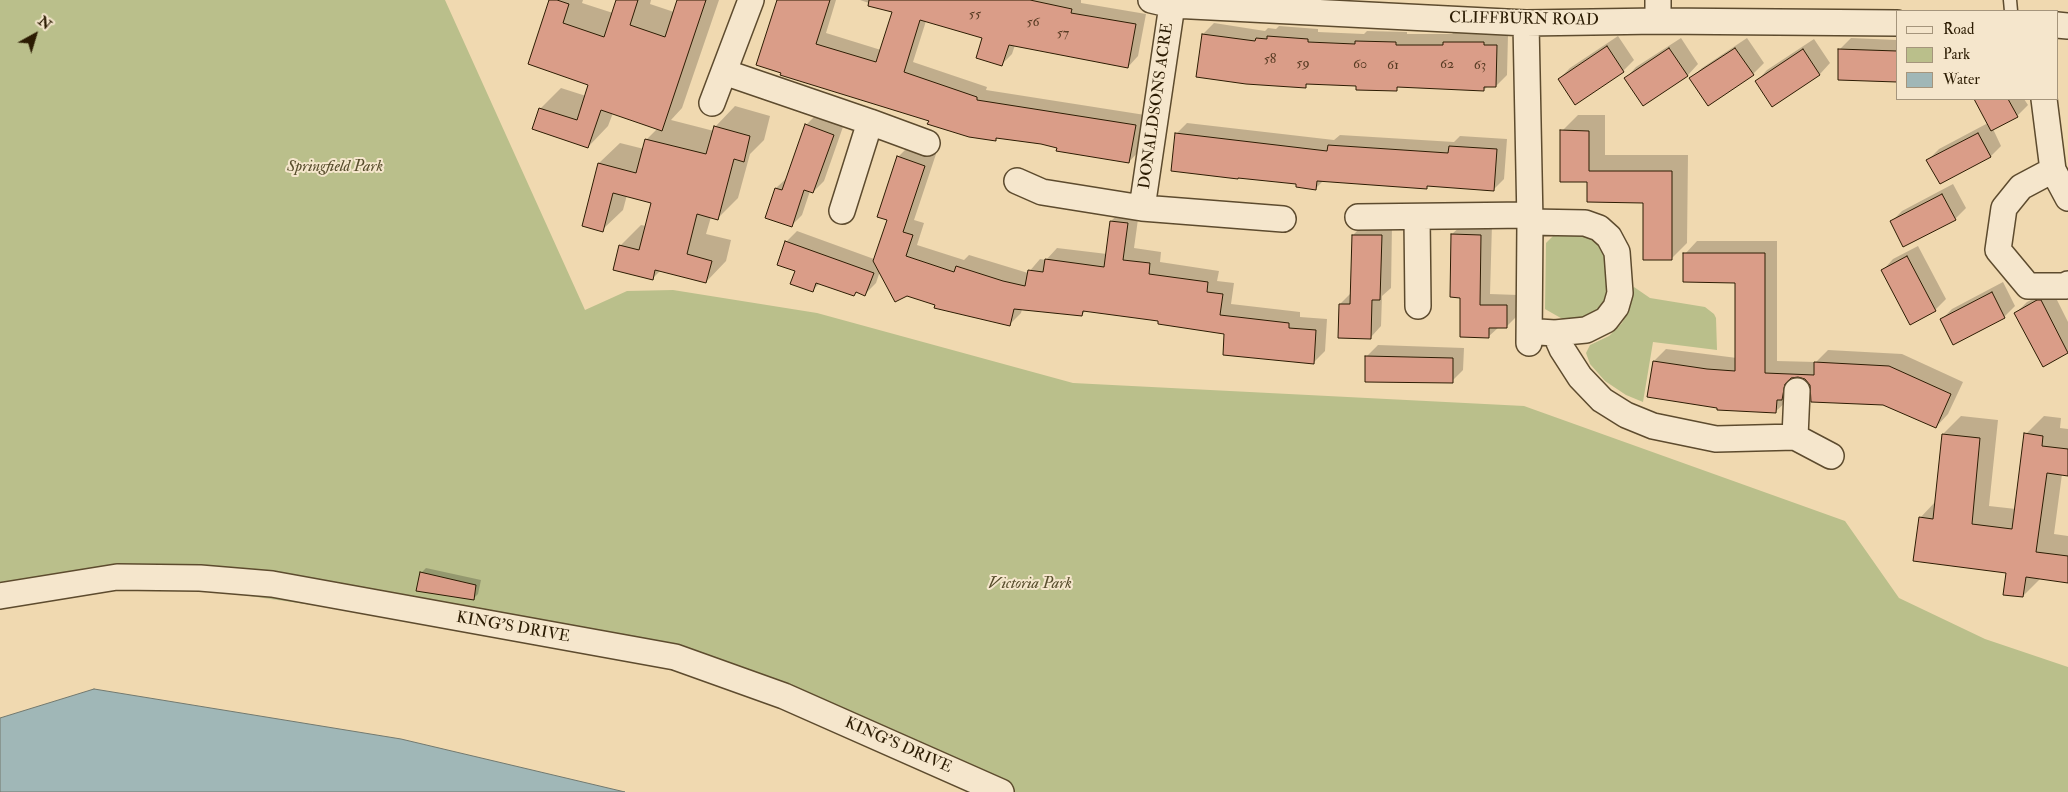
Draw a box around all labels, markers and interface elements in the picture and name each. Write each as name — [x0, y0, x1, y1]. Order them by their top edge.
house number: 55 — [969, 7, 981, 23]
street label: CLIFFBURN ROAD — [1449, 9, 1599, 31]
north arrow — [10, 10, 60, 60]
legend — [1896, 10, 2058, 100]
text: N — [35, 12, 55, 34]
house number: 56 — [1026, 15, 1040, 31]
text: Road — [1943, 20, 1974, 39]
street label: DONALDSONS ACRE — [1136, 22, 1178, 190]
house number: 57 — [1057, 26, 1069, 42]
text: Park — [1943, 45, 1970, 64]
house number: 58 — [1264, 52, 1276, 68]
house number: 59 — [1296, 56, 1310, 72]
house number: 60 — [1353, 57, 1367, 73]
house number: 62 — [1440, 57, 1454, 73]
house number: 61 — [1387, 58, 1399, 74]
house number: 63 — [1474, 58, 1486, 74]
text: Water — [1943, 70, 1980, 89]
park label: Springfield Park — [287, 158, 383, 178]
park label: Victoria Park — [988, 575, 1072, 595]
street label: KING'S DRIVE — [455, 609, 571, 647]
street label: KING'S DRIVE — [842, 714, 954, 778]

